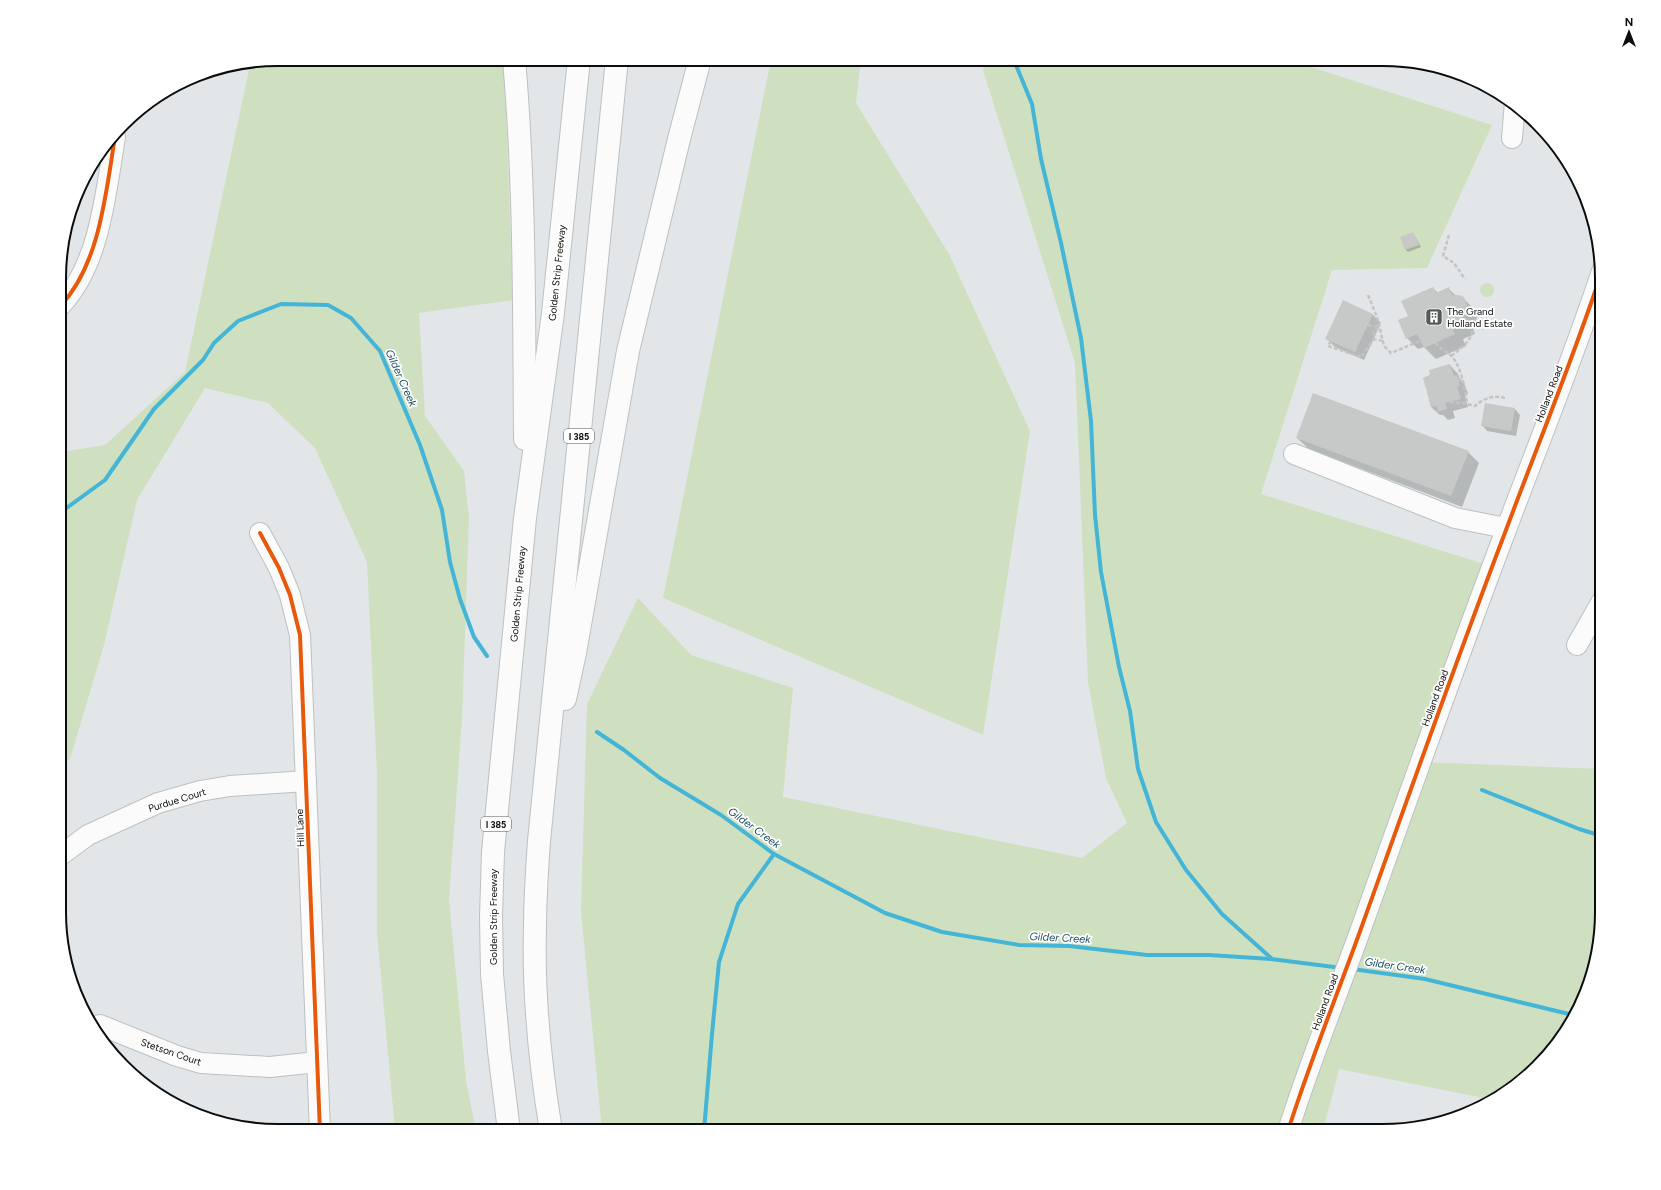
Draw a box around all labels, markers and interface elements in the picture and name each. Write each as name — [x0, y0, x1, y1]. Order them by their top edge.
north arrow — [1609, 12, 1649, 52]
text: N — [1625, 16, 1633, 29]
street label: Golden Strip Freeway — [545, 224, 569, 322]
place label: The Grand Holland Estate — [1447, 305, 1513, 330]
building icon: The Grand Holland Estate — [1424, 307, 1444, 327]
water label: Gilder Creek — [383, 347, 420, 409]
street label: Holland Road — [1532, 364, 1566, 424]
road number: I 385 — [564, 429, 594, 443]
street label: Golden Strip Freeway — [507, 545, 529, 643]
street label: Holland Road — [1419, 668, 1451, 728]
street label: Purdue Court — [146, 785, 208, 815]
water label: Gilder Creek — [725, 805, 783, 852]
street label: Hill Lane — [293, 808, 307, 847]
road number: I 385 — [481, 817, 511, 831]
street label: Golden Strip Freeway — [487, 868, 500, 965]
water label: Gilder Creek — [1029, 930, 1092, 946]
water label: Gilder Creek — [1364, 955, 1427, 977]
street label: Holland Road — [1309, 972, 1341, 1032]
street label: Stetson Court — [139, 1036, 203, 1069]

